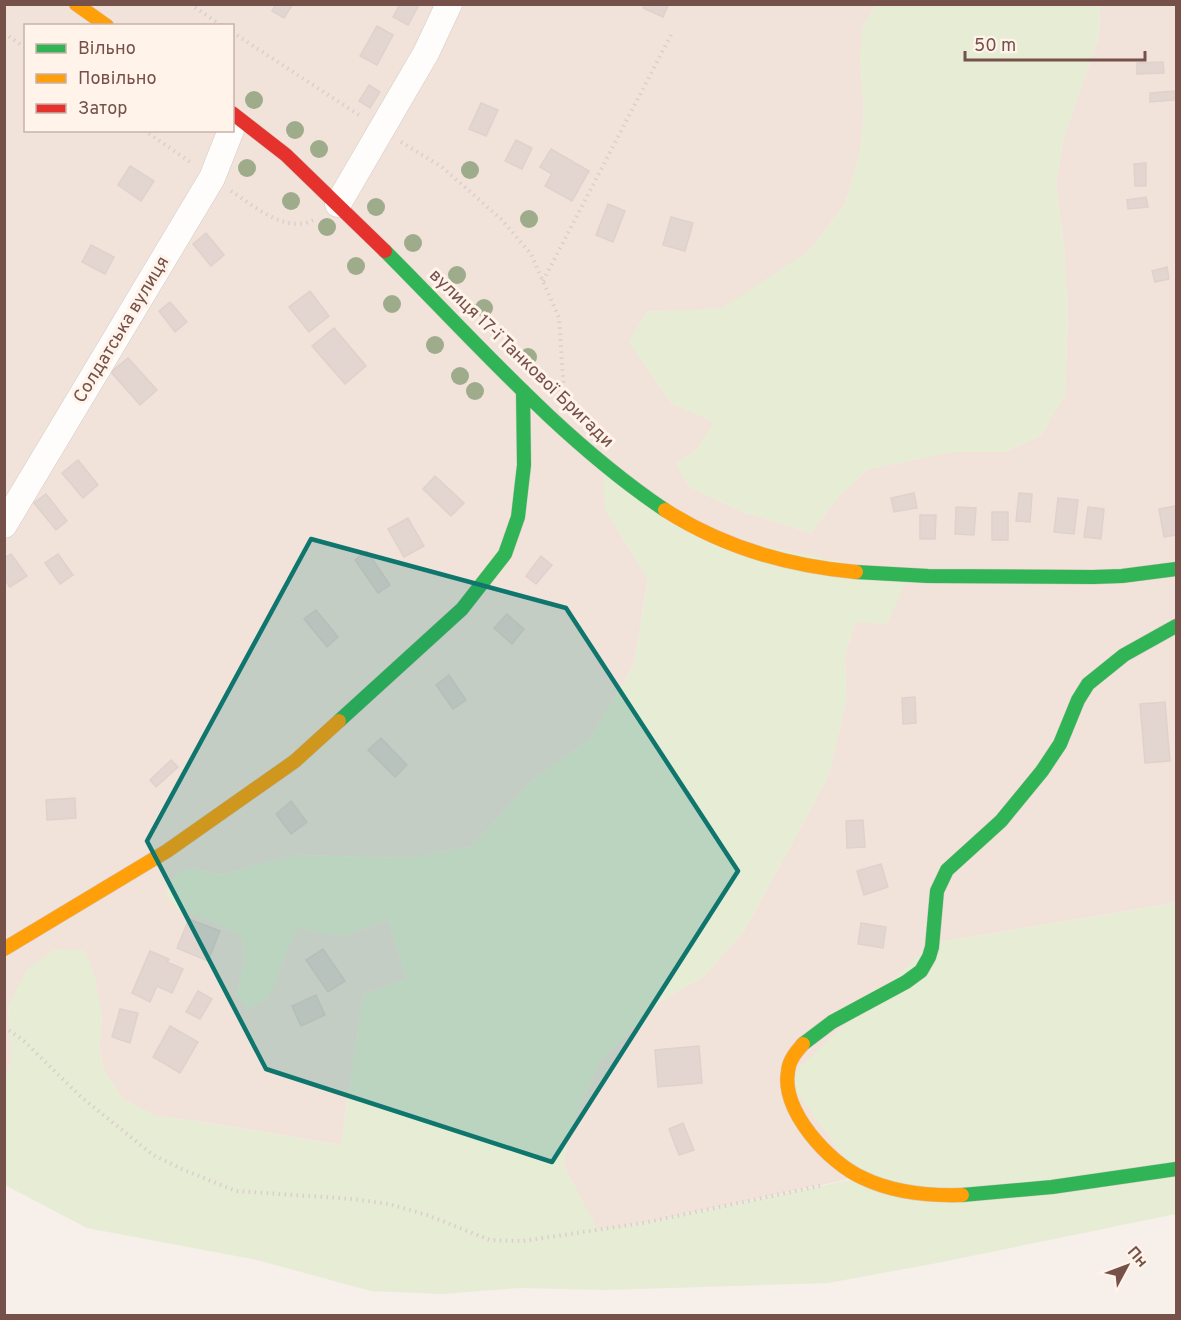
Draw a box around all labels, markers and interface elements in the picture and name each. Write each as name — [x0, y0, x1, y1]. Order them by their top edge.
legend — [24, 24, 234, 132]
scale bar — [965, 24, 1145, 62]
text: 50 m — [974, 35, 1016, 58]
text: Вільно — [78, 38, 136, 61]
text: Повільно — [78, 68, 157, 91]
text: Затор — [78, 98, 127, 121]
street label: Солдатська вулиця — [69, 252, 175, 408]
street label: вулиця 17-ї Танкової Бригади — [424, 265, 618, 453]
north arrow — [1097, 1236, 1157, 1296]
text: Пн — [1122, 1243, 1151, 1272]

